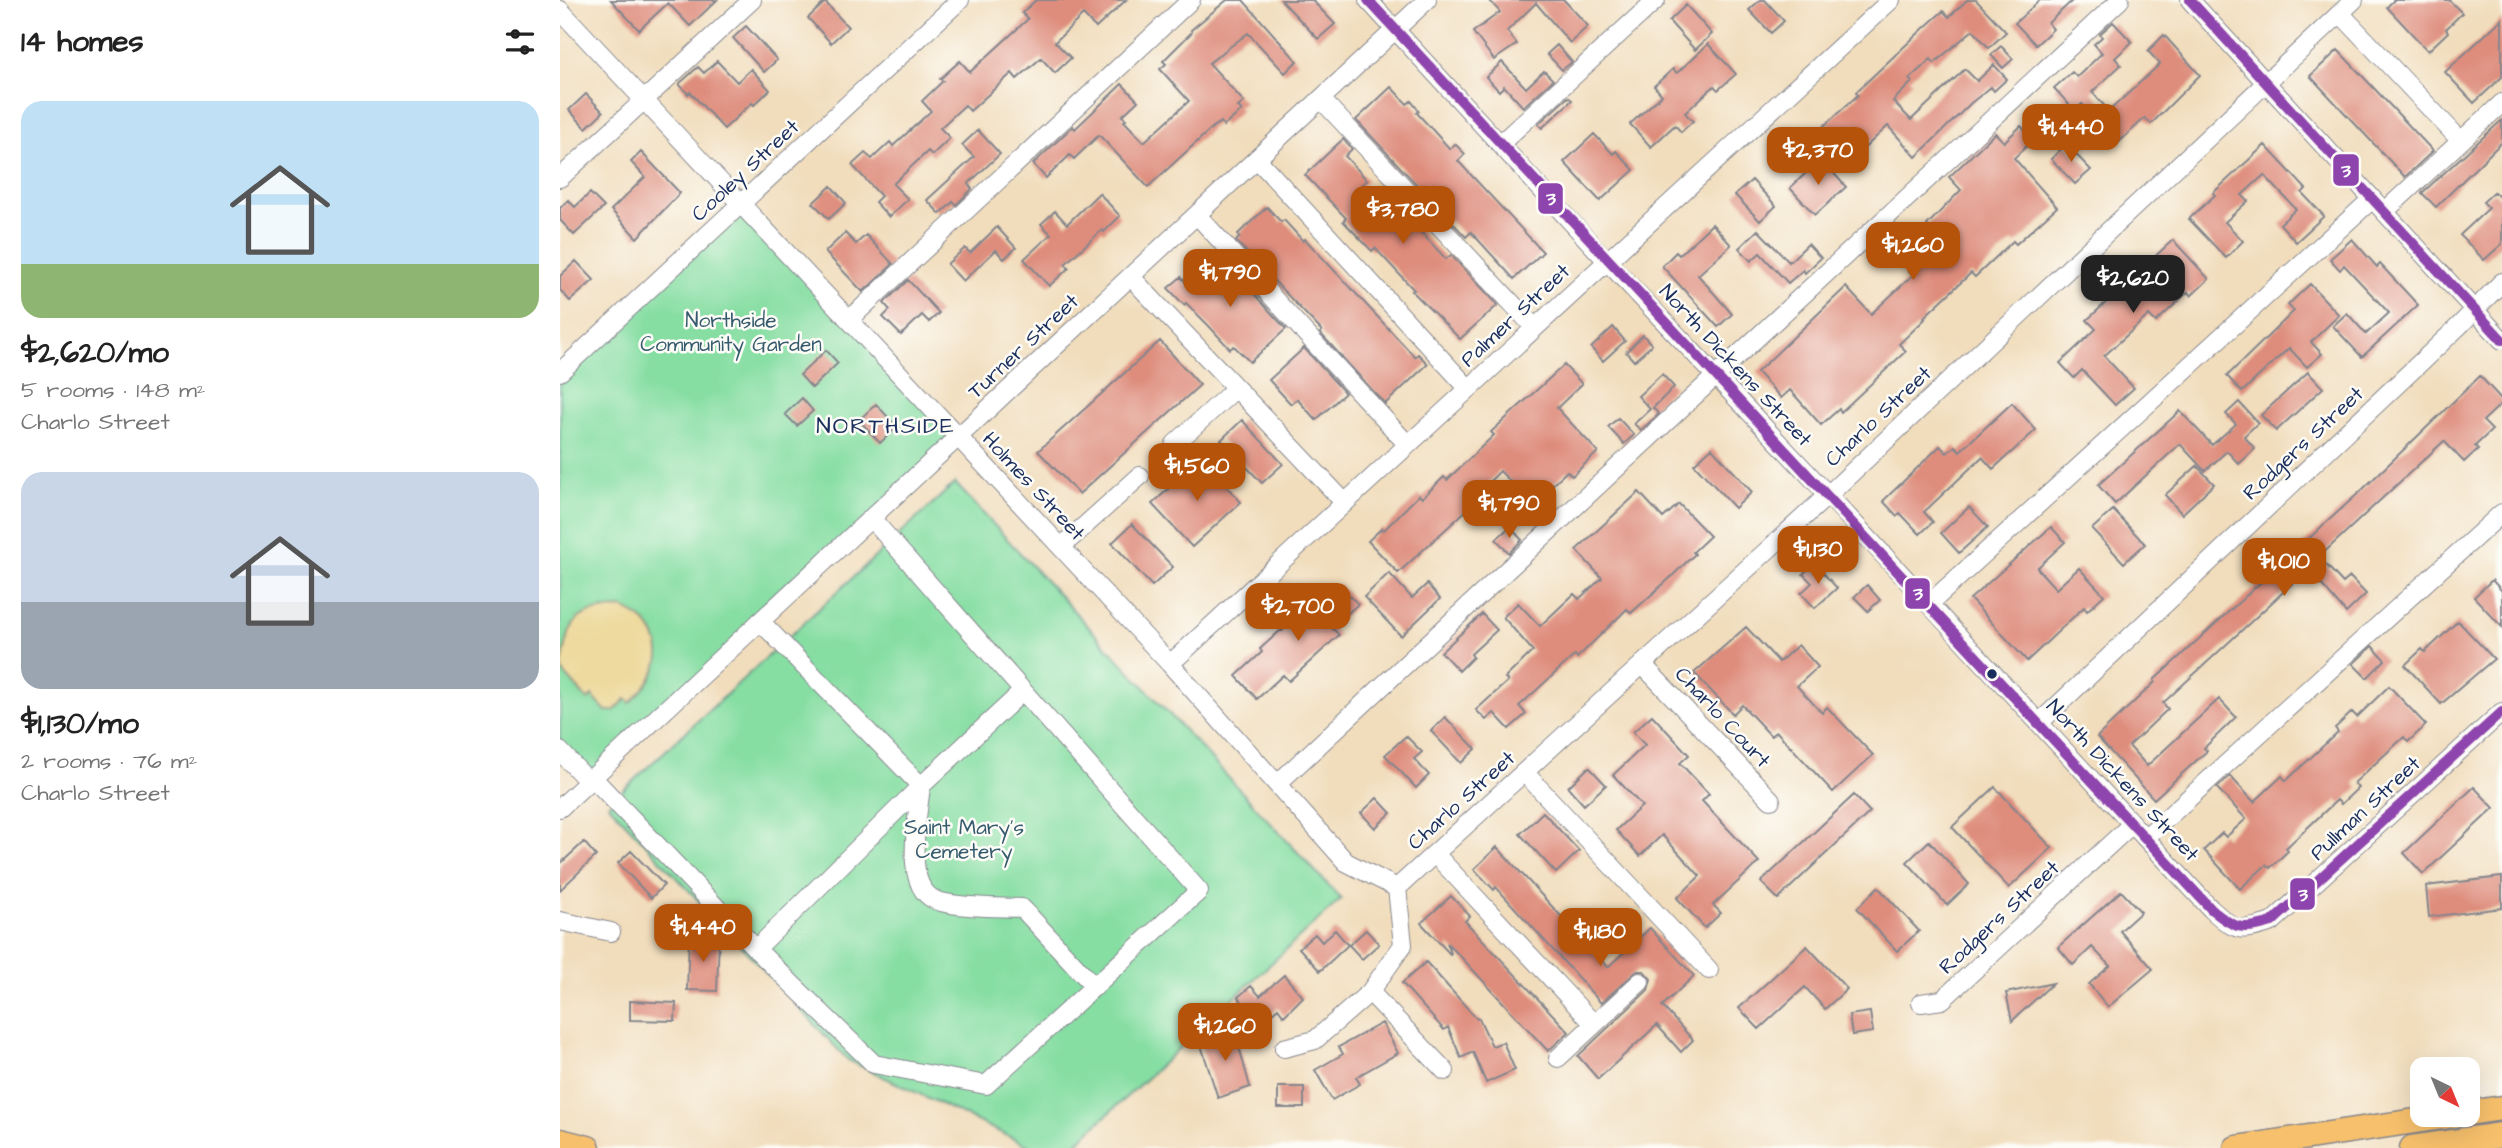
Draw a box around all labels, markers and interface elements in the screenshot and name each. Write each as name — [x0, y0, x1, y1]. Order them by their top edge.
text: 14 homes — [21, 21, 144, 63]
icon: filters — [501, 23, 539, 61]
pin: $1,440 — [2014, 104, 2128, 164]
text: $1,440 — [2038, 111, 2104, 143]
street label: Cooley Street — [685, 112, 807, 229]
pin: $2,370 — [1761, 128, 1875, 187]
text: $2,370 — [1783, 134, 1853, 166]
icon: home — [217, 147, 343, 273]
line badge: 3 — [2332, 153, 2360, 187]
text: 3 — [2340, 158, 2351, 185]
line badge: 3 — [1537, 182, 1564, 215]
text: 3 — [1545, 186, 1556, 213]
pin: $3,780 — [1346, 187, 1460, 246]
text: $3,780 — [1367, 193, 1439, 225]
pin: $1,260 — [1856, 222, 1970, 282]
text: $1,260 — [1882, 229, 1944, 261]
pin: $1,790 — [1173, 250, 1287, 309]
text: $1,790 — [1199, 256, 1261, 288]
pin: $2,620 — [2076, 256, 2190, 315]
street label: Palmer Street — [1454, 257, 1577, 374]
text: $2,620 — [2097, 262, 2169, 294]
street label: North Dickens Street — [1653, 278, 1819, 453]
street label: Turner Street — [962, 287, 1086, 405]
park label: Northside Community Garden — [640, 306, 822, 361]
text: $2,620/mo — [21, 332, 169, 374]
street label: Charlo Street — [1819, 359, 1938, 473]
text: 5 rooms · 148 m² — [21, 374, 205, 406]
street label: Rodgers Street — [2237, 380, 2372, 508]
text: Charlo Street — [21, 406, 170, 438]
district label: NORTHSIDE — [816, 410, 956, 442]
street label: Holmes Street — [976, 426, 1092, 548]
pin: $1,560 — [1140, 444, 1254, 503]
text: $1,560 — [1164, 450, 1230, 482]
pin: $1,790 — [1452, 480, 1566, 540]
text: $1,790 — [1478, 487, 1540, 519]
icon: home — [217, 518, 343, 644]
pin: $1,130 — [1761, 526, 1875, 586]
text: $1,130 — [1794, 533, 1843, 565]
pin: $1,010 — [2227, 538, 2341, 598]
text: $1,010 — [2258, 545, 2310, 577]
line badge: 3 — [1904, 577, 1931, 610]
text: 3 — [1912, 581, 1923, 608]
pin: $2,700 — [1241, 584, 1355, 643]
text: $2,700 — [1261, 590, 1335, 622]
street label: Charlo Court — [1668, 660, 1777, 775]
unlabelled marker — [1985, 667, 1999, 681]
street label: North Dickens Street — [2040, 693, 2206, 868]
text: $1,130/mo — [21, 703, 139, 745]
street label: Charlo Street — [1401, 744, 1522, 857]
text: 2 rooms · 76 m² — [21, 745, 197, 777]
street label: Pullman Street — [2304, 749, 2427, 867]
text: Charlo Street — [21, 777, 170, 809]
park label: Saint Mary's Cemetery — [904, 813, 1024, 868]
street label: Rodgers Street — [1933, 854, 2068, 982]
line badge: 3 — [2289, 877, 2316, 911]
text: 3 — [2297, 882, 2308, 909]
pin: $1,440 — [646, 904, 760, 964]
pin: $1,180 — [1543, 908, 1657, 968]
text: $1,440 — [670, 911, 736, 943]
text: $1,180 — [1574, 915, 1626, 947]
pin: $1,260 — [1168, 1004, 1282, 1063]
text: $1,260 — [1194, 1010, 1256, 1042]
north arrow — [2410, 1057, 2480, 1127]
map controls — [2410, 1057, 2480, 1127]

